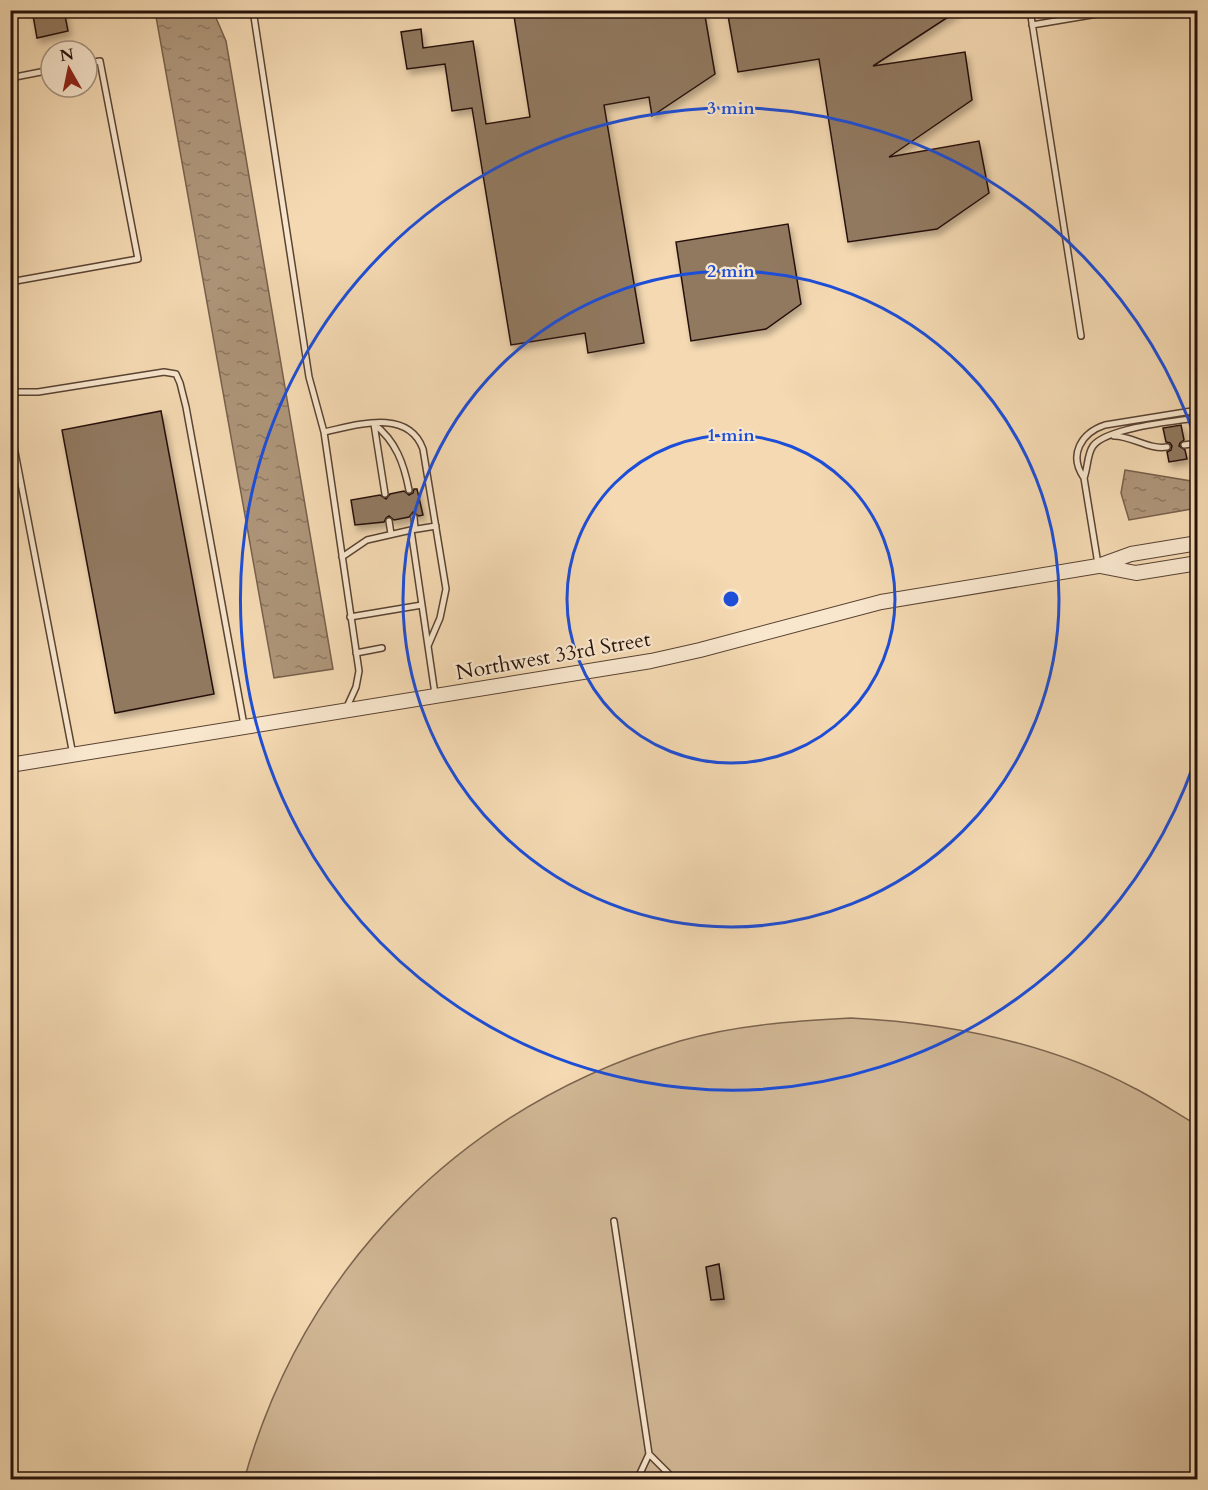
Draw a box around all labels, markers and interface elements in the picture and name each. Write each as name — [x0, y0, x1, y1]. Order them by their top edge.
north arrow — [39, 39, 99, 99]
text: N — [58, 43, 75, 67]
text: 3 min — [707, 96, 755, 121]
text: 2 min — [707, 259, 755, 284]
text: 1 min — [707, 423, 755, 448]
centre of rings — [721, 589, 741, 609]
street label: Northwest 33rd Street — [453, 625, 653, 687]

